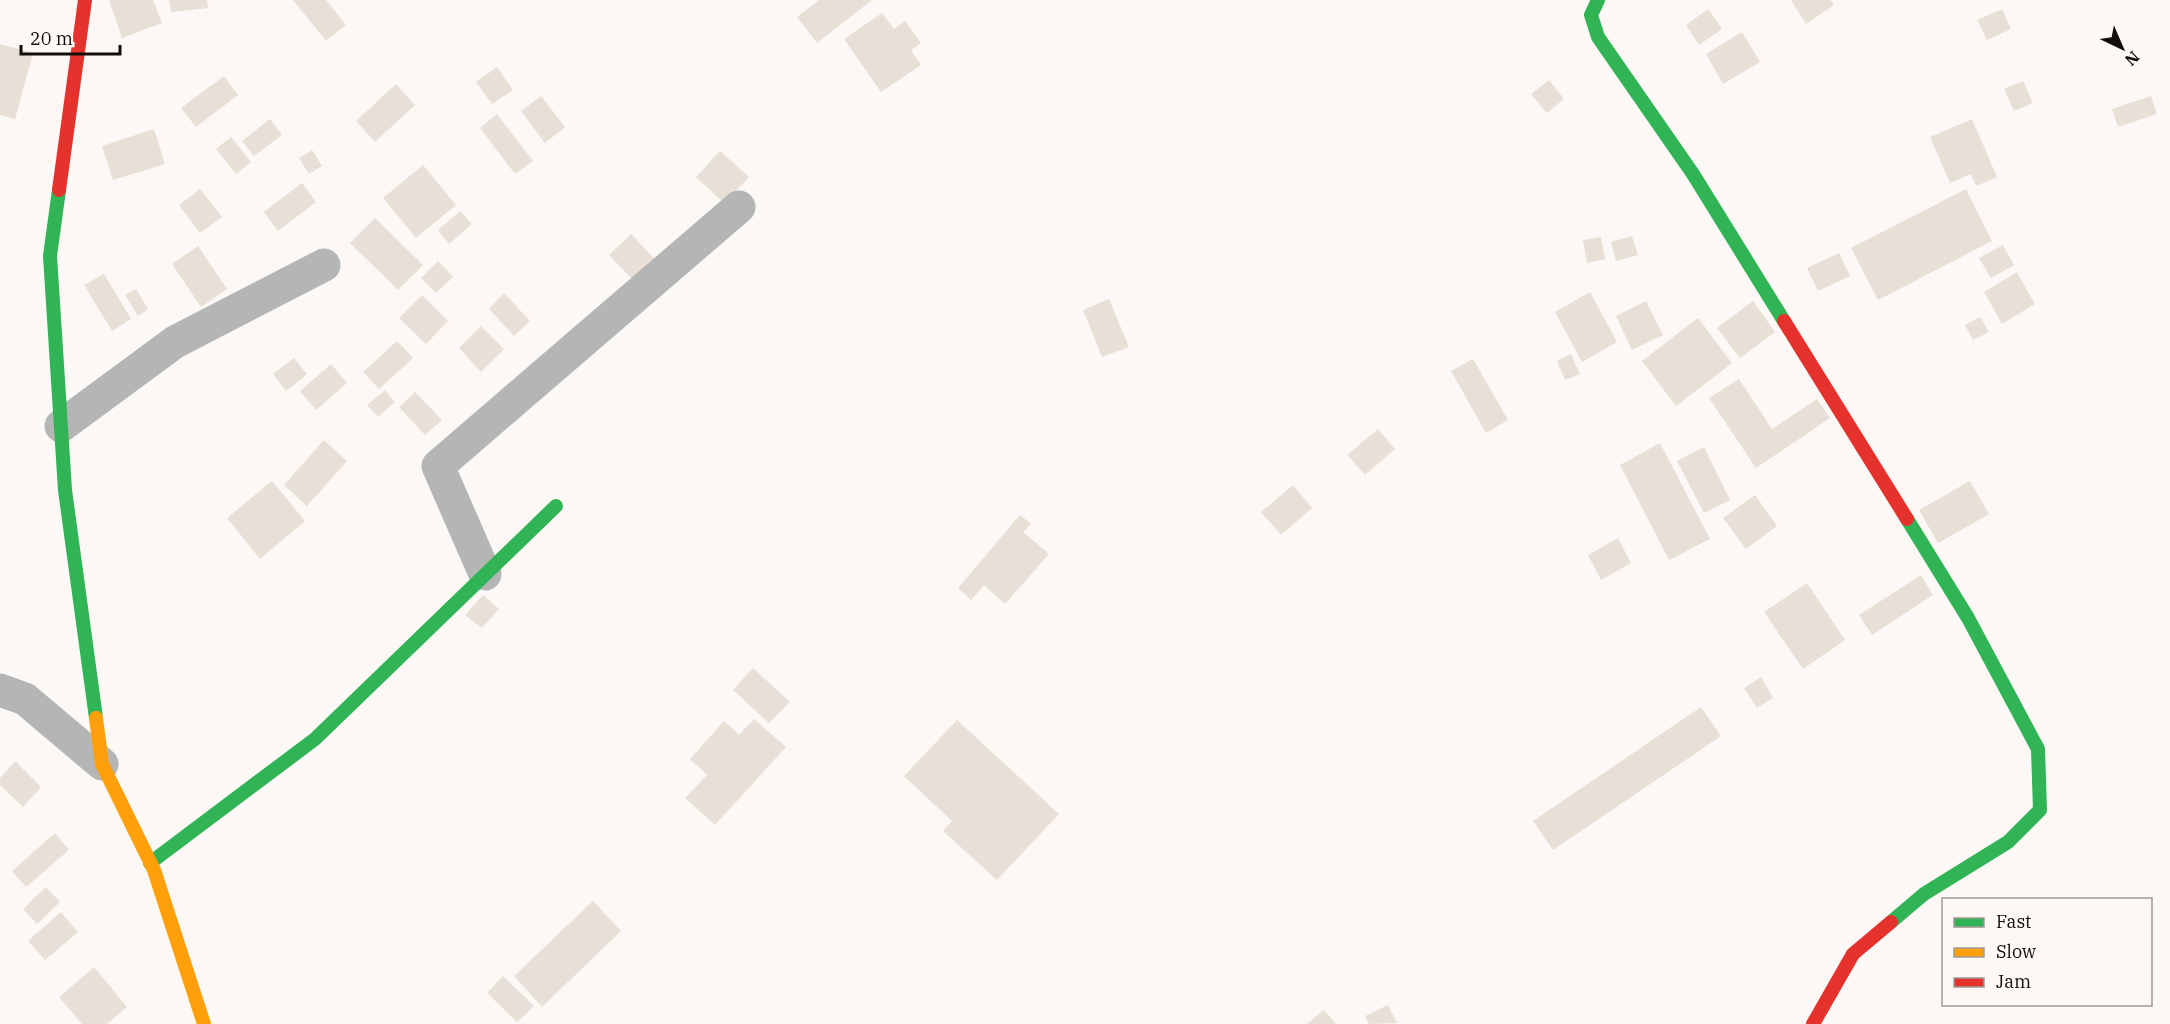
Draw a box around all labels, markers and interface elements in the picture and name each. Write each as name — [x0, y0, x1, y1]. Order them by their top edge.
scale bar — [21, 18, 120, 56]
north arrow — [2092, 18, 2152, 78]
text: 20 m — [30, 27, 73, 50]
text: N — [2121, 47, 2144, 70]
legend — [1942, 898, 2152, 1006]
text: Fast — [1996, 910, 2031, 933]
text: Slow — [1996, 940, 2036, 963]
text: Jam — [1996, 970, 2031, 993]

